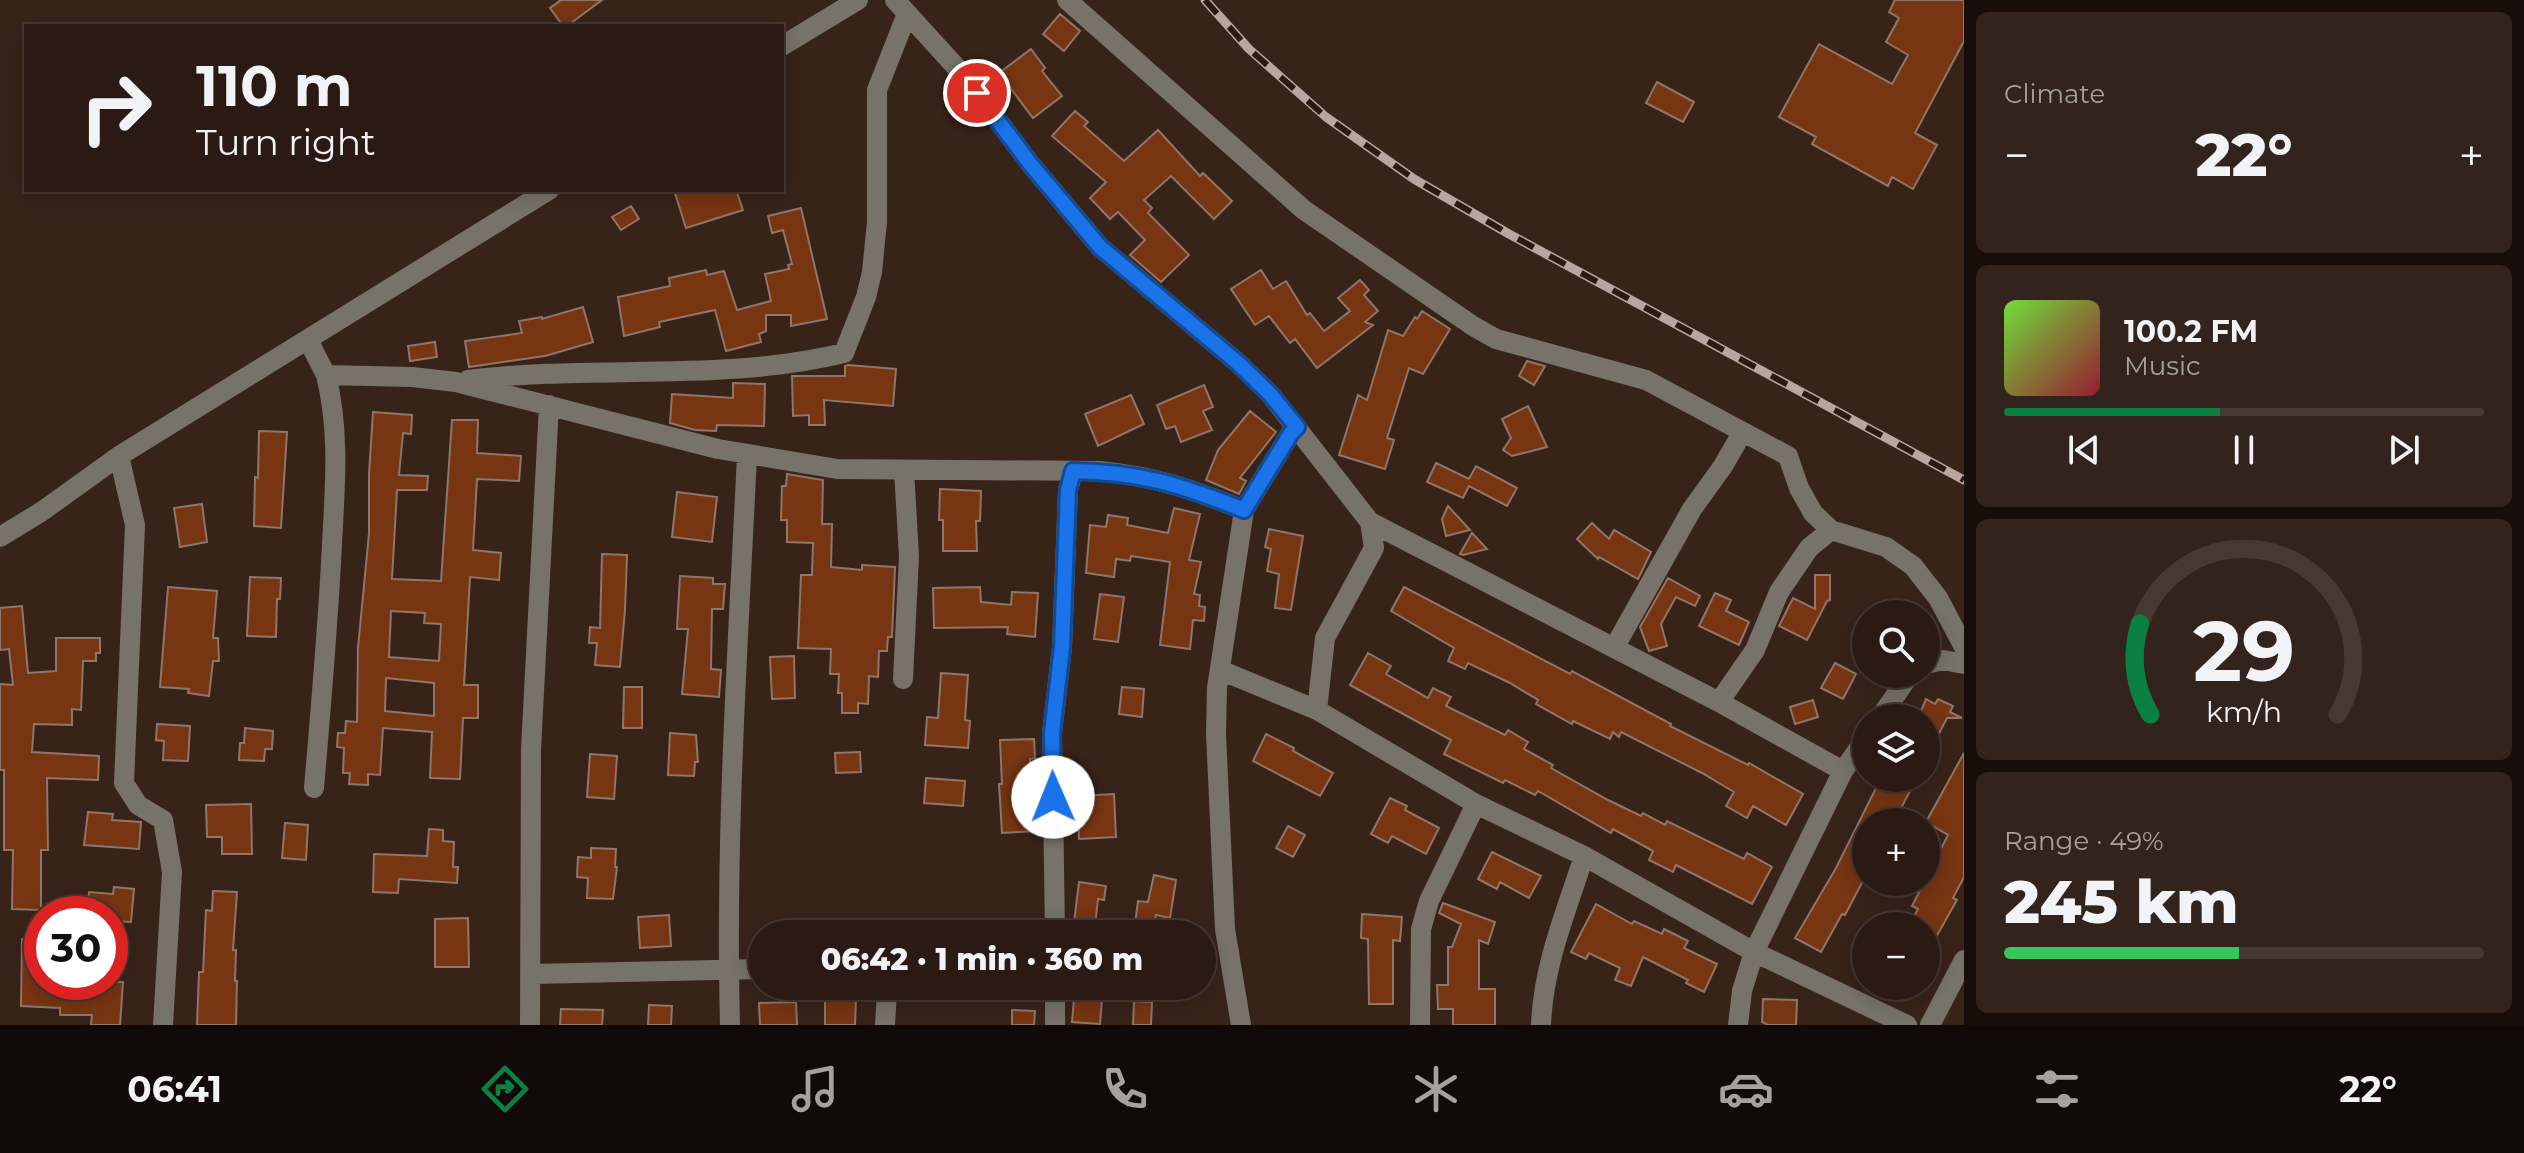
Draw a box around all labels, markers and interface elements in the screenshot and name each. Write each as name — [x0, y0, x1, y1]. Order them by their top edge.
text: 110 m — [196, 52, 353, 120]
icon: right — [64, 56, 168, 160]
pin — [943, 59, 1011, 127]
icon: arrive — [955, 71, 999, 115]
text: Climate — [2004, 78, 2105, 110]
text: 22° — [2196, 118, 2292, 191]
text: Turn right — [196, 120, 376, 164]
text: − — [2004, 128, 2029, 182]
text: + — [2459, 128, 2484, 182]
text: 100.2 FM — [2124, 313, 2258, 350]
text: Music — [2124, 350, 2201, 382]
icon: previous — [2062, 428, 2106, 472]
icon: pause — [2222, 428, 2266, 472]
icon: next — [2382, 428, 2426, 472]
map controls — [1852, 600, 1940, 1000]
button: search — [1852, 600, 1940, 688]
text: 29 — [2193, 600, 2295, 702]
text: km/h — [2206, 694, 2282, 729]
button: layers — [1852, 704, 1940, 792]
position arrow — [1011, 755, 1095, 839]
button: + — [1852, 808, 1940, 896]
text: Range · 49% — [2004, 825, 2164, 857]
text: 245 km — [2004, 865, 2239, 938]
speed limit sign: 30 — [24, 896, 128, 1000]
button: − — [1852, 912, 1940, 1000]
text: 06:42 · 1 min · 360 m — [821, 941, 1143, 978]
icon: directions — [477, 1061, 533, 1117]
icon: music — [787, 1061, 843, 1117]
icon: phone — [1097, 1061, 1153, 1117]
icon: climate — [1408, 1061, 1464, 1117]
icon: car — [1718, 1061, 1774, 1117]
icon: filters — [2029, 1061, 2085, 1117]
text: 06:41 — [127, 1067, 222, 1111]
text: 22° — [2339, 1067, 2397, 1111]

